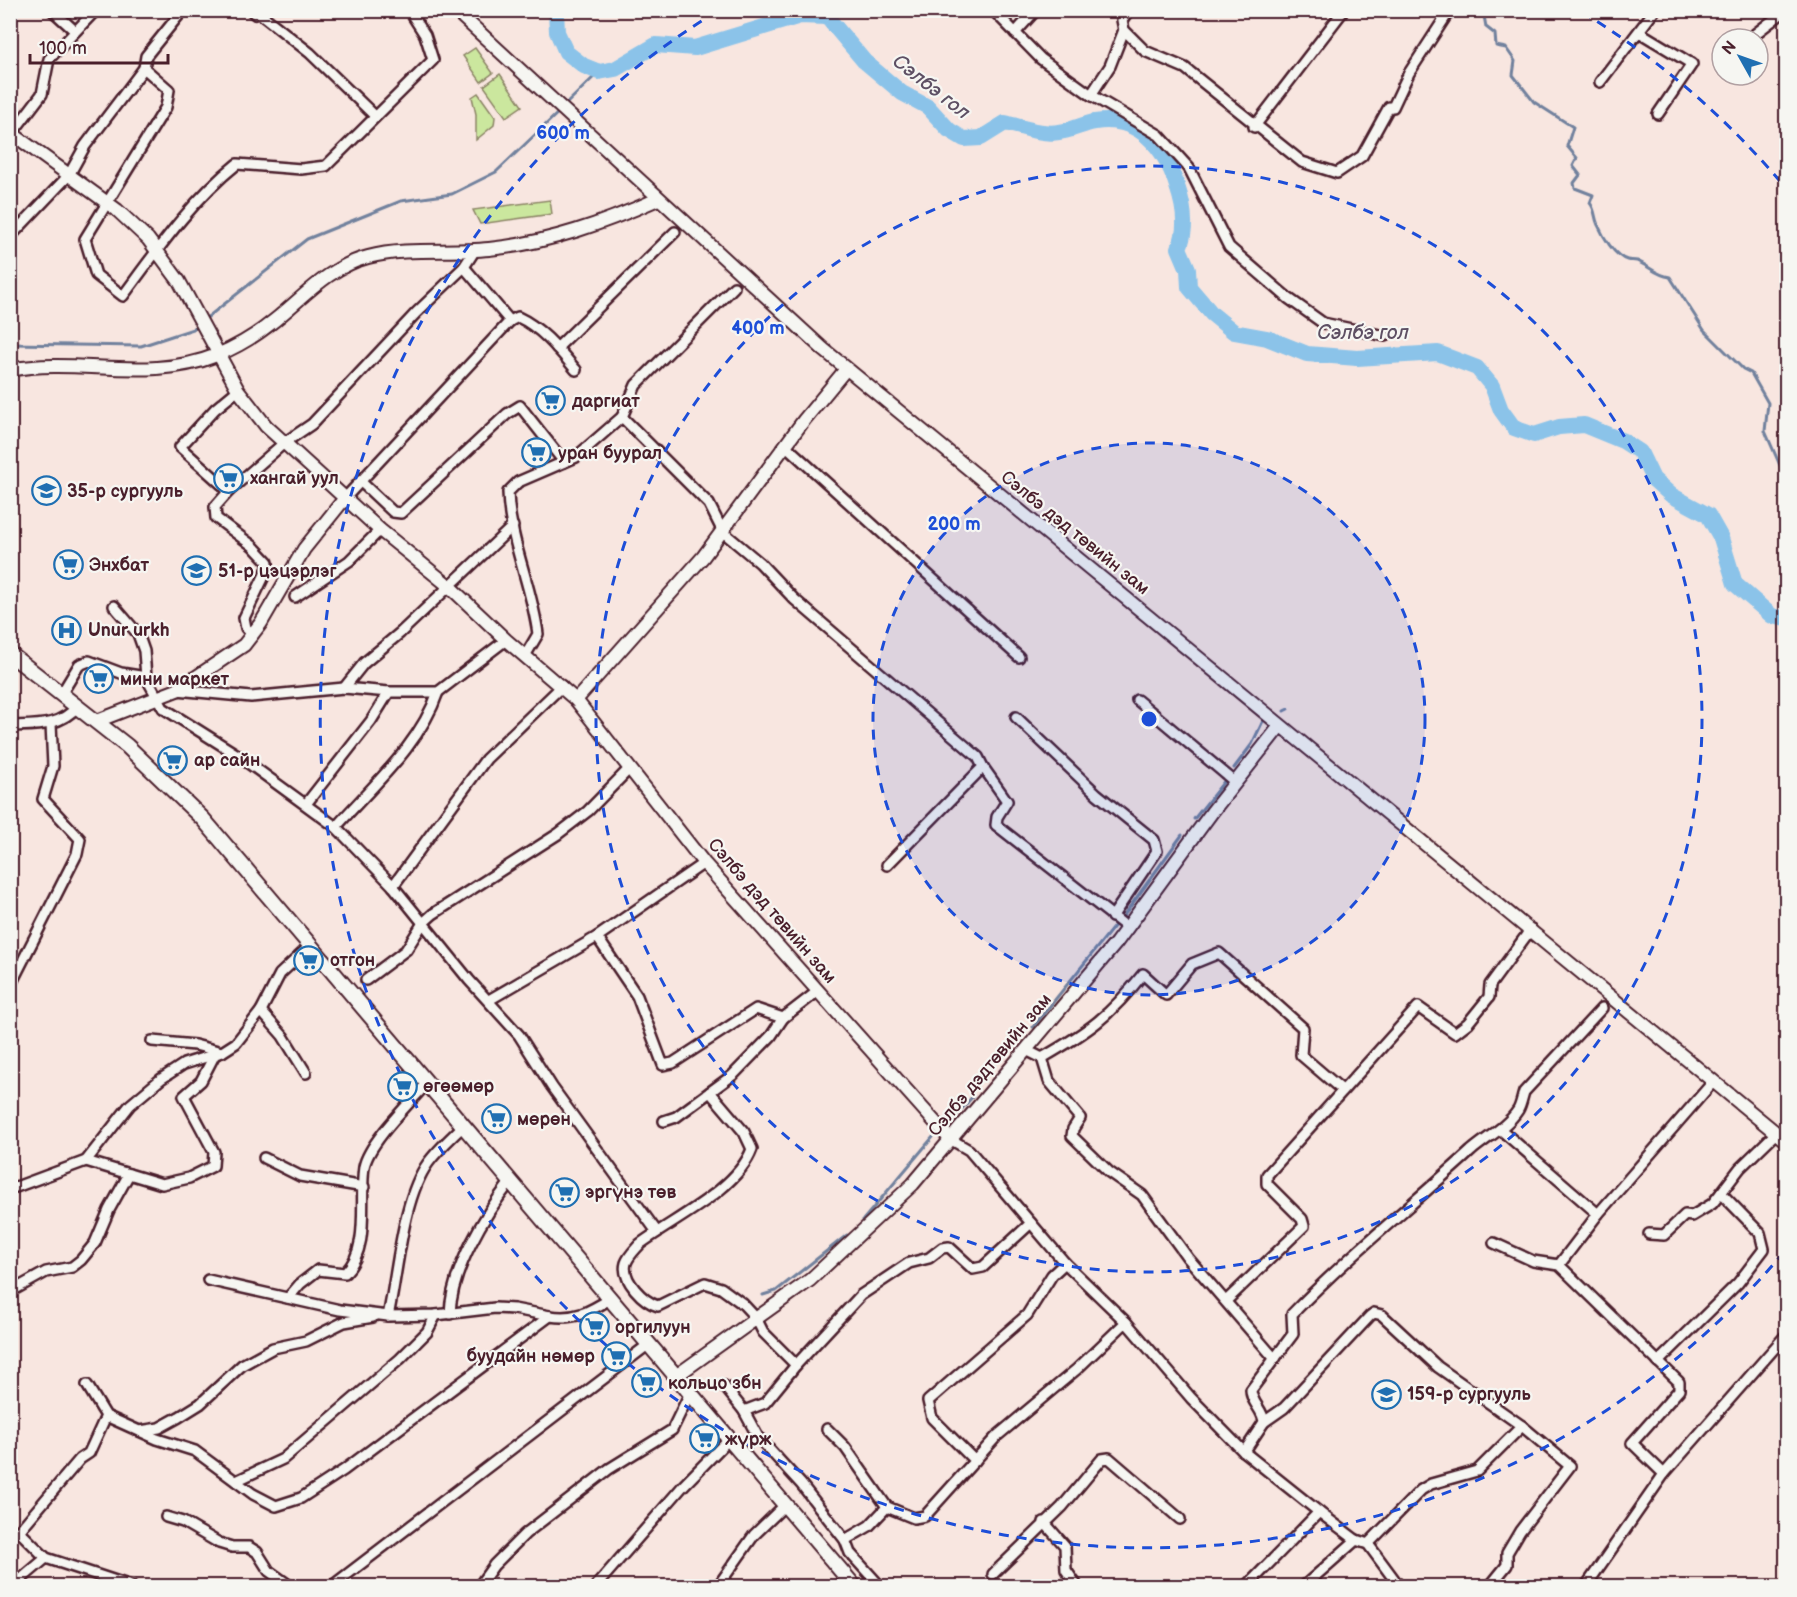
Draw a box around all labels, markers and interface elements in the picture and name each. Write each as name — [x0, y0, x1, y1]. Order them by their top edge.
scale bar — [30, 27, 168, 65]
north arrow — [1710, 27, 1770, 87]
text: 100 m — [39, 38, 87, 59]
text: N — [1719, 38, 1741, 59]
water label: Сэлбэ гол — [888, 49, 975, 125]
text: 600 m — [536, 123, 590, 144]
text: 400 m — [731, 318, 785, 339]
water label: Сэлбэ гол — [1317, 321, 1409, 345]
supermarket icon: даргиат — [535, 385, 567, 417]
place label: даргиат — [571, 391, 640, 412]
supermarket icon: уран буурал — [521, 437, 553, 469]
place label: уран буурал — [558, 443, 662, 464]
supermarket icon: хангай уул — [213, 462, 245, 494]
street label: Сэлбэ дэд төвийн зам — [997, 467, 1153, 599]
place label: хангай уул — [250, 468, 339, 489]
school or university icon: 35-р сургууль — [30, 475, 62, 507]
place label: 35-р сургууль — [67, 481, 184, 502]
text: 200 m — [927, 514, 981, 535]
supermarket icon: Энхбат — [52, 549, 84, 581]
place label: Энхбат — [89, 555, 150, 576]
school or university icon: 51-р цэцэрлэг — [181, 555, 213, 587]
place label: 51-р цэцэрлэг — [218, 561, 337, 582]
hospital icon: Unur urkh — [51, 614, 83, 646]
place label: Unur urkh — [88, 620, 169, 641]
supermarket icon: мини маркет — [83, 663, 115, 695]
place label: мини маркет — [120, 669, 229, 690]
centre of rings — [1139, 709, 1159, 729]
supermarket icon: ар сайн — [157, 744, 189, 776]
place label: ар сайн — [194, 750, 260, 771]
street label: Сэлбэ дэд төвийн зам — [703, 834, 841, 988]
supermarket icon: отгон — [293, 944, 325, 976]
place label: отгон — [330, 950, 375, 971]
street label: Сэлбэ дэдтөвийн зам — [924, 989, 1056, 1141]
supermarket icon: өгөөмөр — [386, 1070, 418, 1102]
place label: өгөөмөр — [423, 1076, 495, 1097]
supermarket icon: мөрөн — [480, 1103, 512, 1135]
place label: мөрөн — [517, 1109, 571, 1130]
supermarket icon: эргүнэ төв — [548, 1176, 580, 1208]
place label: эргүнэ төв — [585, 1182, 677, 1203]
supermarket icon: оргилуун — [578, 1311, 610, 1343]
place label: оргилуун — [615, 1317, 691, 1338]
supermarket icon: буудайн нөмөр — [600, 1340, 632, 1372]
place label: буудайн нөмөр — [467, 1346, 595, 1367]
supermarket icon: кольцо збн — [631, 1367, 663, 1399]
place label: кольцо збн — [668, 1373, 762, 1394]
school or university icon: 159-р сургууль — [1370, 1378, 1402, 1410]
place label: 159-р сургууль — [1407, 1384, 1531, 1405]
supermarket icon: жүрж — [688, 1423, 720, 1455]
place label: жүрж — [725, 1429, 772, 1450]

